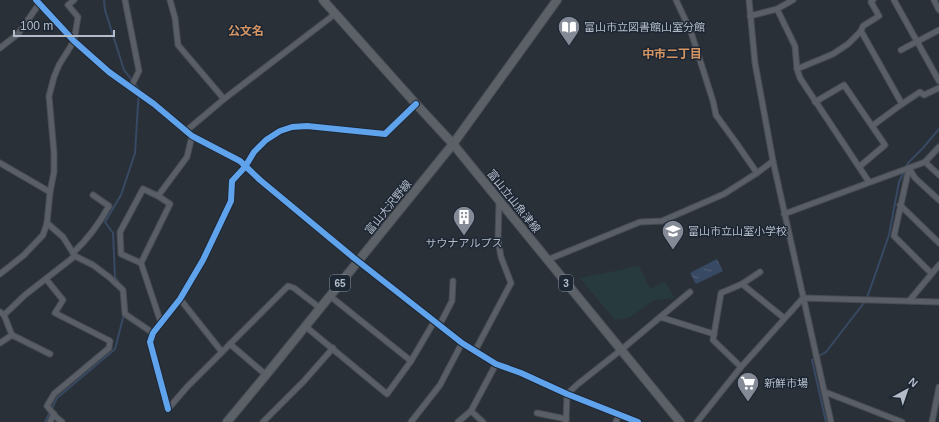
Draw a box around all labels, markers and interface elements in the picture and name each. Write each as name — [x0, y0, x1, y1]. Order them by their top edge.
scale bar — [14, 12, 114, 38]
library icon: 富山市立図書館山室分館 — [556, 14, 582, 47]
text: 100 m — [20, 19, 53, 33]
place label: 富山市立図書館山室分館 — [584, 21, 705, 33]
district label: 公文名 — [228, 24, 264, 38]
district label: 中市二丁目 — [642, 47, 702, 61]
street label: 富山立山魚津線 — [485, 167, 543, 235]
street label: 富山大沢野線 — [363, 178, 413, 236]
building icon: サウナアルプス — [451, 204, 477, 237]
school or university icon: 富山市立山室小学校 — [660, 218, 686, 251]
place label: 富山市立山室小学校 — [688, 225, 787, 237]
place label: サウナアルプス — [426, 237, 502, 249]
road number: 65 — [330, 275, 350, 291]
road number: 3 — [559, 275, 573, 291]
supermarket icon: 新鮮市場 — [735, 370, 761, 403]
north arrow — [887, 370, 927, 410]
text: N — [907, 375, 920, 390]
place label: 新鮮市場 — [764, 377, 808, 389]

